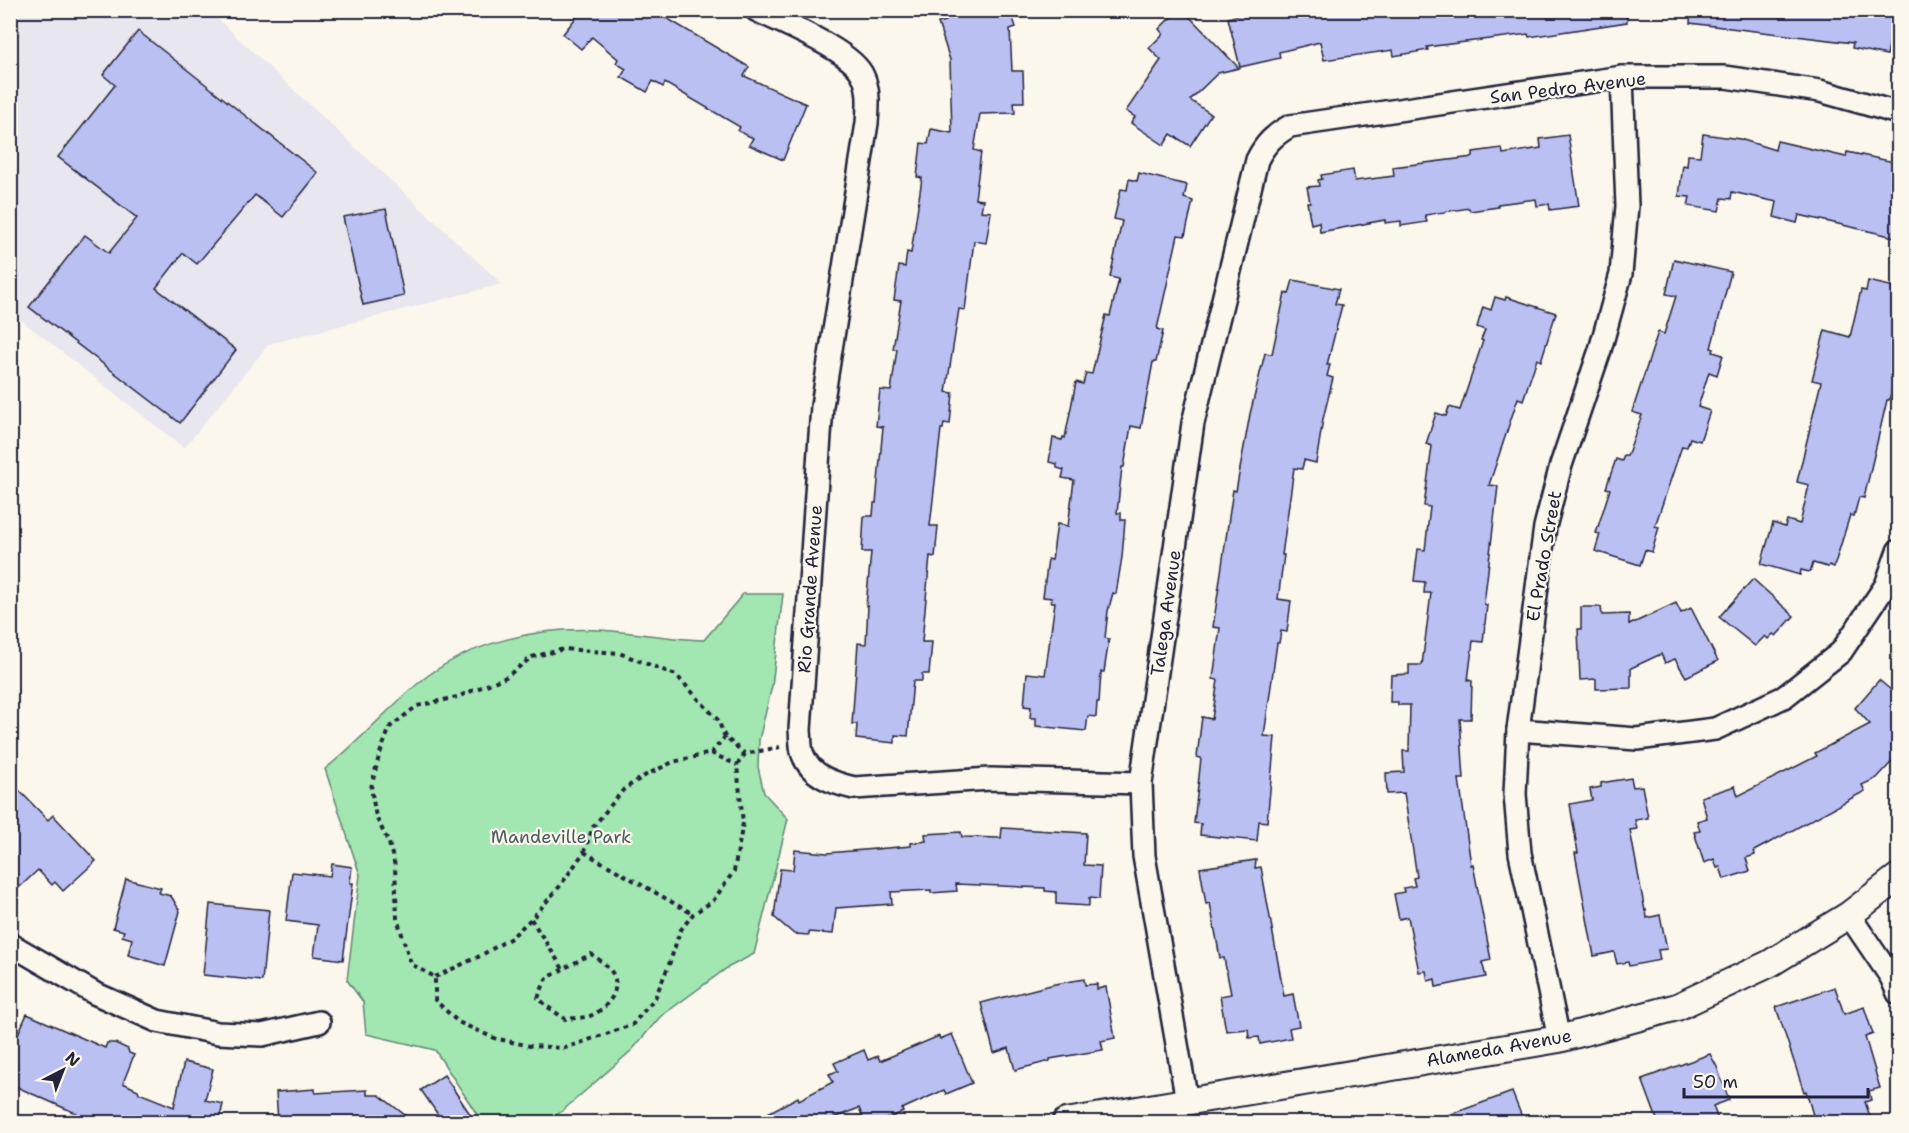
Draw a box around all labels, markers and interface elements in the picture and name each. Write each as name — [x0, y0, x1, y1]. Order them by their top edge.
street label: San Pedro Avenue — [1489, 67, 1647, 109]
street label: El Prado Street — [1521, 489, 1567, 623]
street label: Rio Grande Avenue — [792, 504, 828, 674]
street label: Talega Avenue — [1145, 548, 1187, 678]
park label: Mandeville Park — [491, 825, 631, 849]
street label: Alameda Avenue — [1424, 1023, 1574, 1073]
north arrow — [33, 1040, 93, 1100]
text: N — [61, 1047, 84, 1071]
scale bar — [1684, 1061, 1868, 1099]
text: 50 m — [1693, 1070, 1738, 1094]

